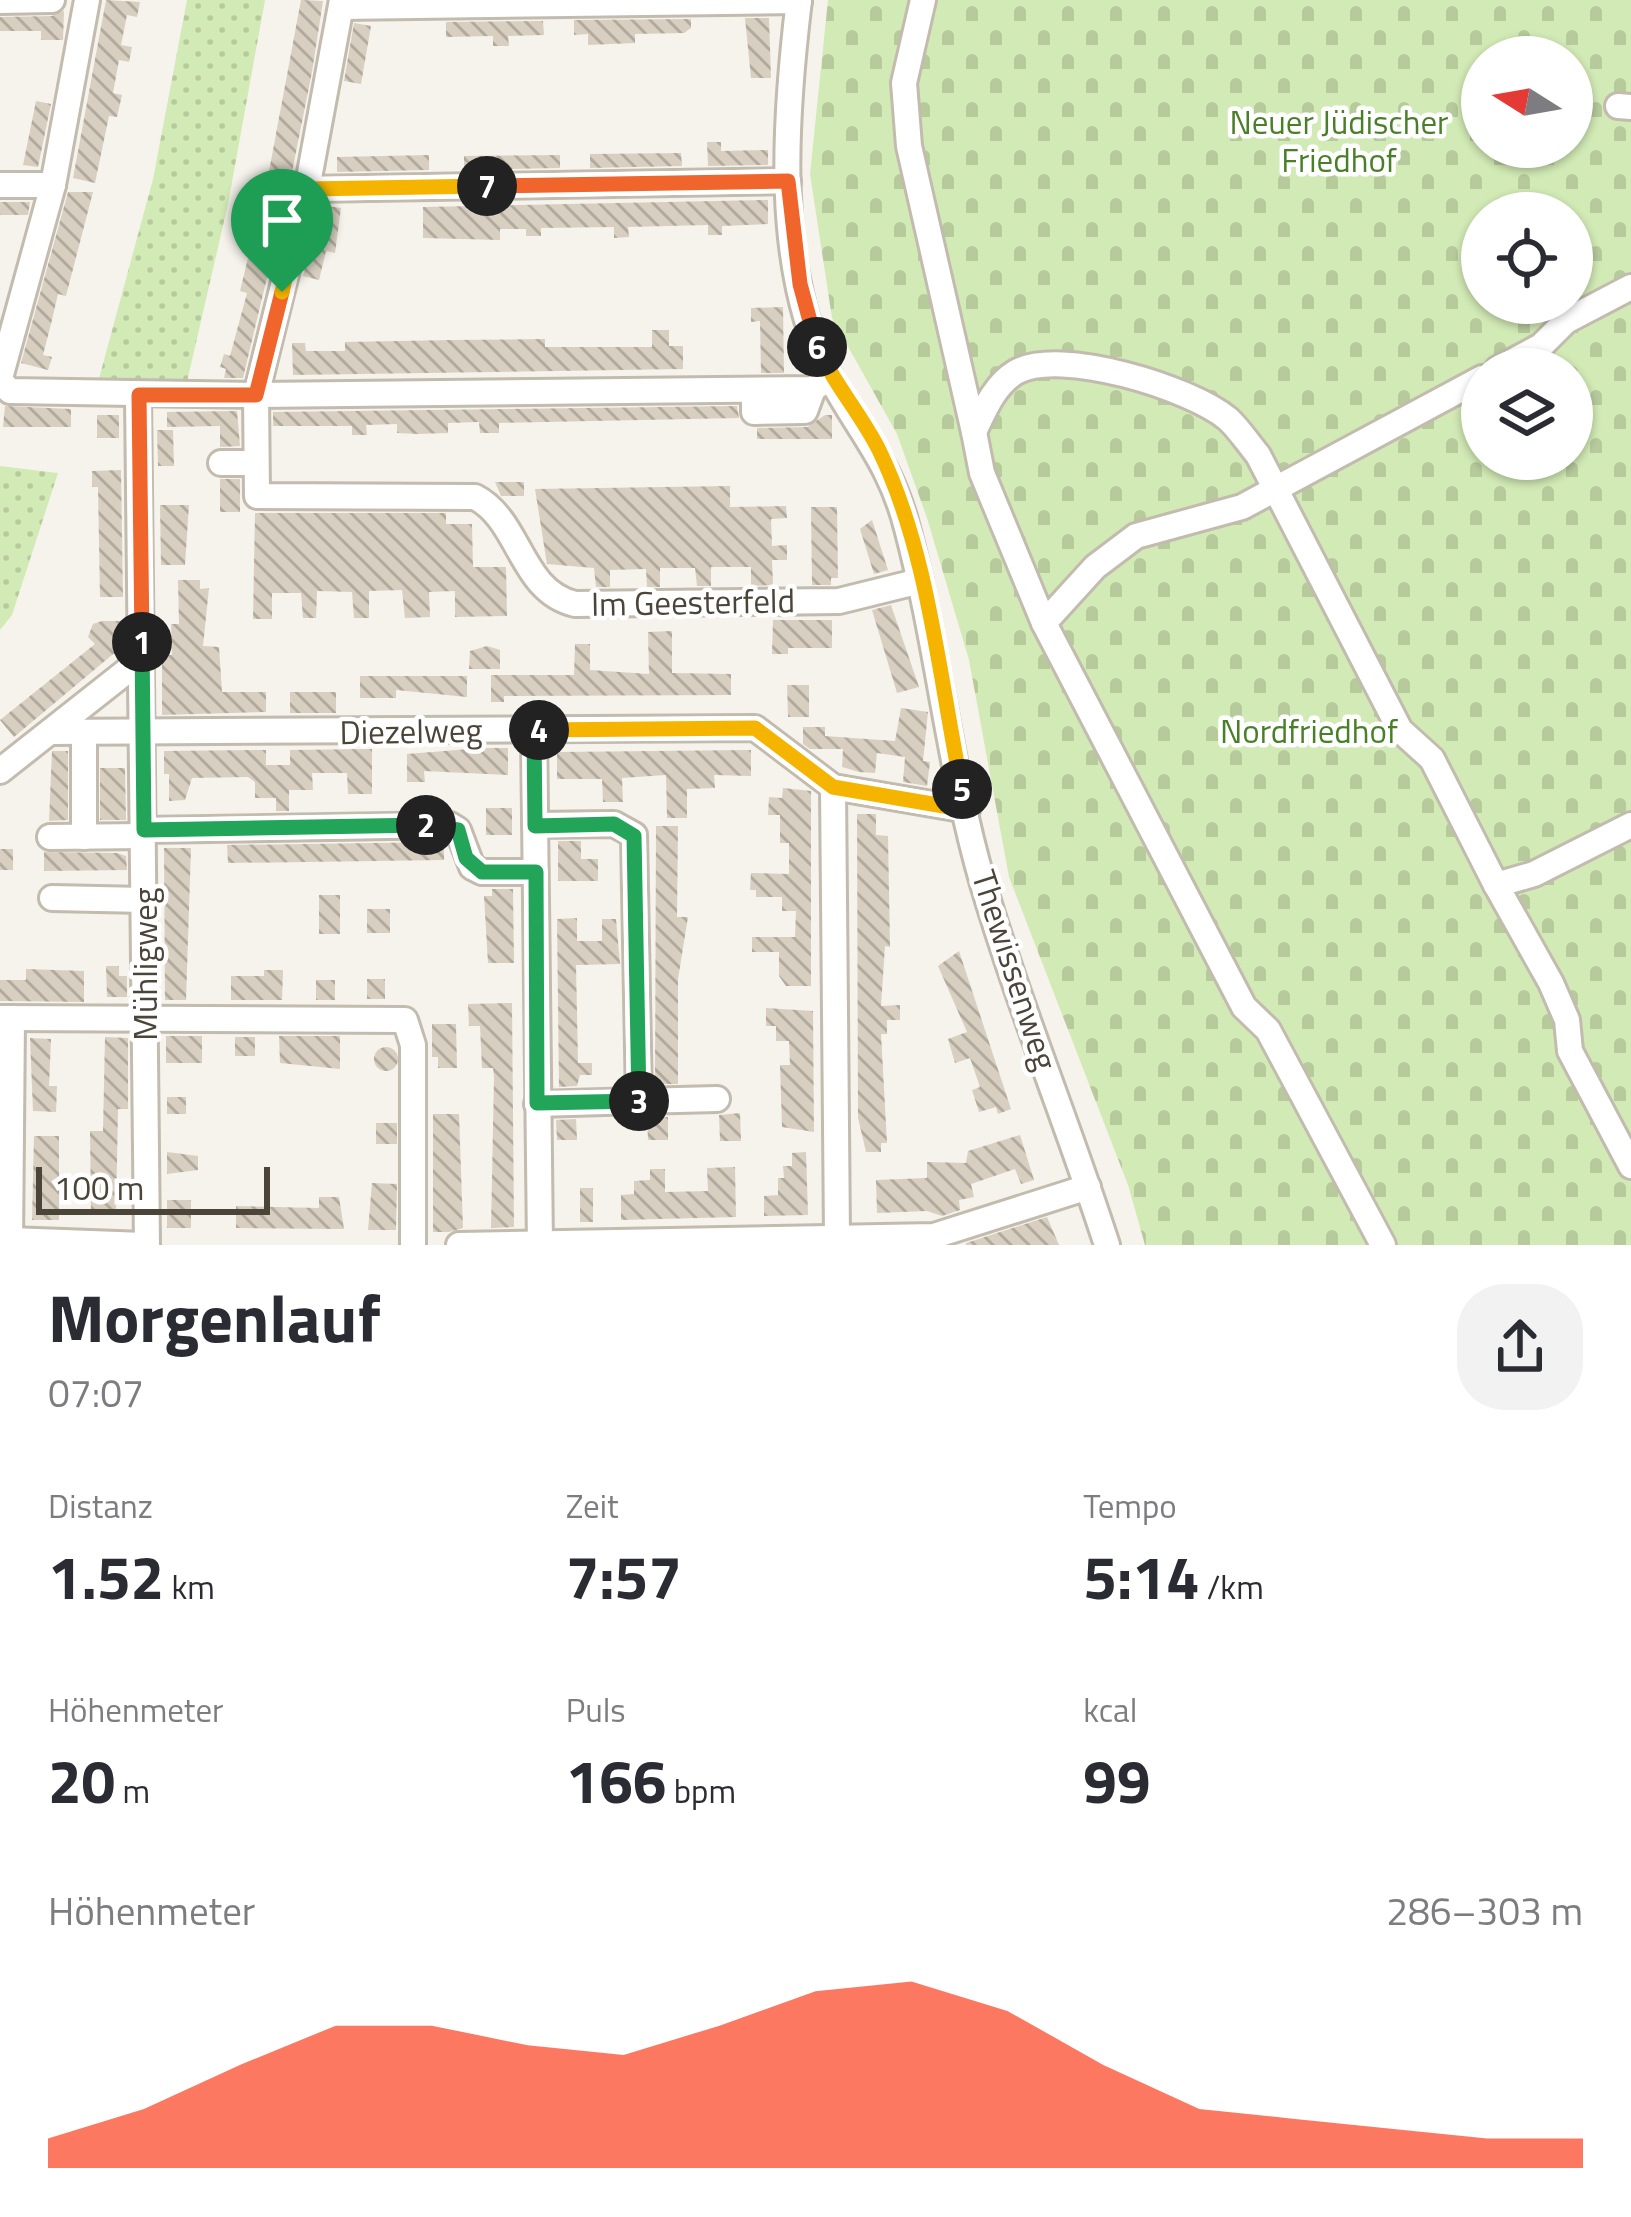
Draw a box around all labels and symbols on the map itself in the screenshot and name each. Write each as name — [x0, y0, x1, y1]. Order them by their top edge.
north arrow — [1461, 36, 1593, 168]
park label: Neuer Jüdischer Friedhof — [1230, 97, 1448, 185]
pin: 7 — [457, 156, 517, 216]
pin — [231, 169, 333, 292]
pin: 6 — [787, 317, 847, 377]
street label: Im Geesterfeld — [591, 575, 795, 629]
pin: 1 — [112, 612, 172, 672]
pin: 4 — [509, 700, 569, 760]
street label: Diezelweg — [339, 705, 483, 757]
park label: Nordfriedhof — [1220, 706, 1398, 756]
pin: 5 — [932, 759, 992, 819]
pin: 2 — [396, 795, 456, 855]
street label: Thewissenweg — [959, 864, 1071, 1076]
street label: Mühligweg — [120, 887, 170, 1041]
pin: 3 — [609, 1071, 669, 1131]
scale bar — [36, 1161, 270, 1214]

